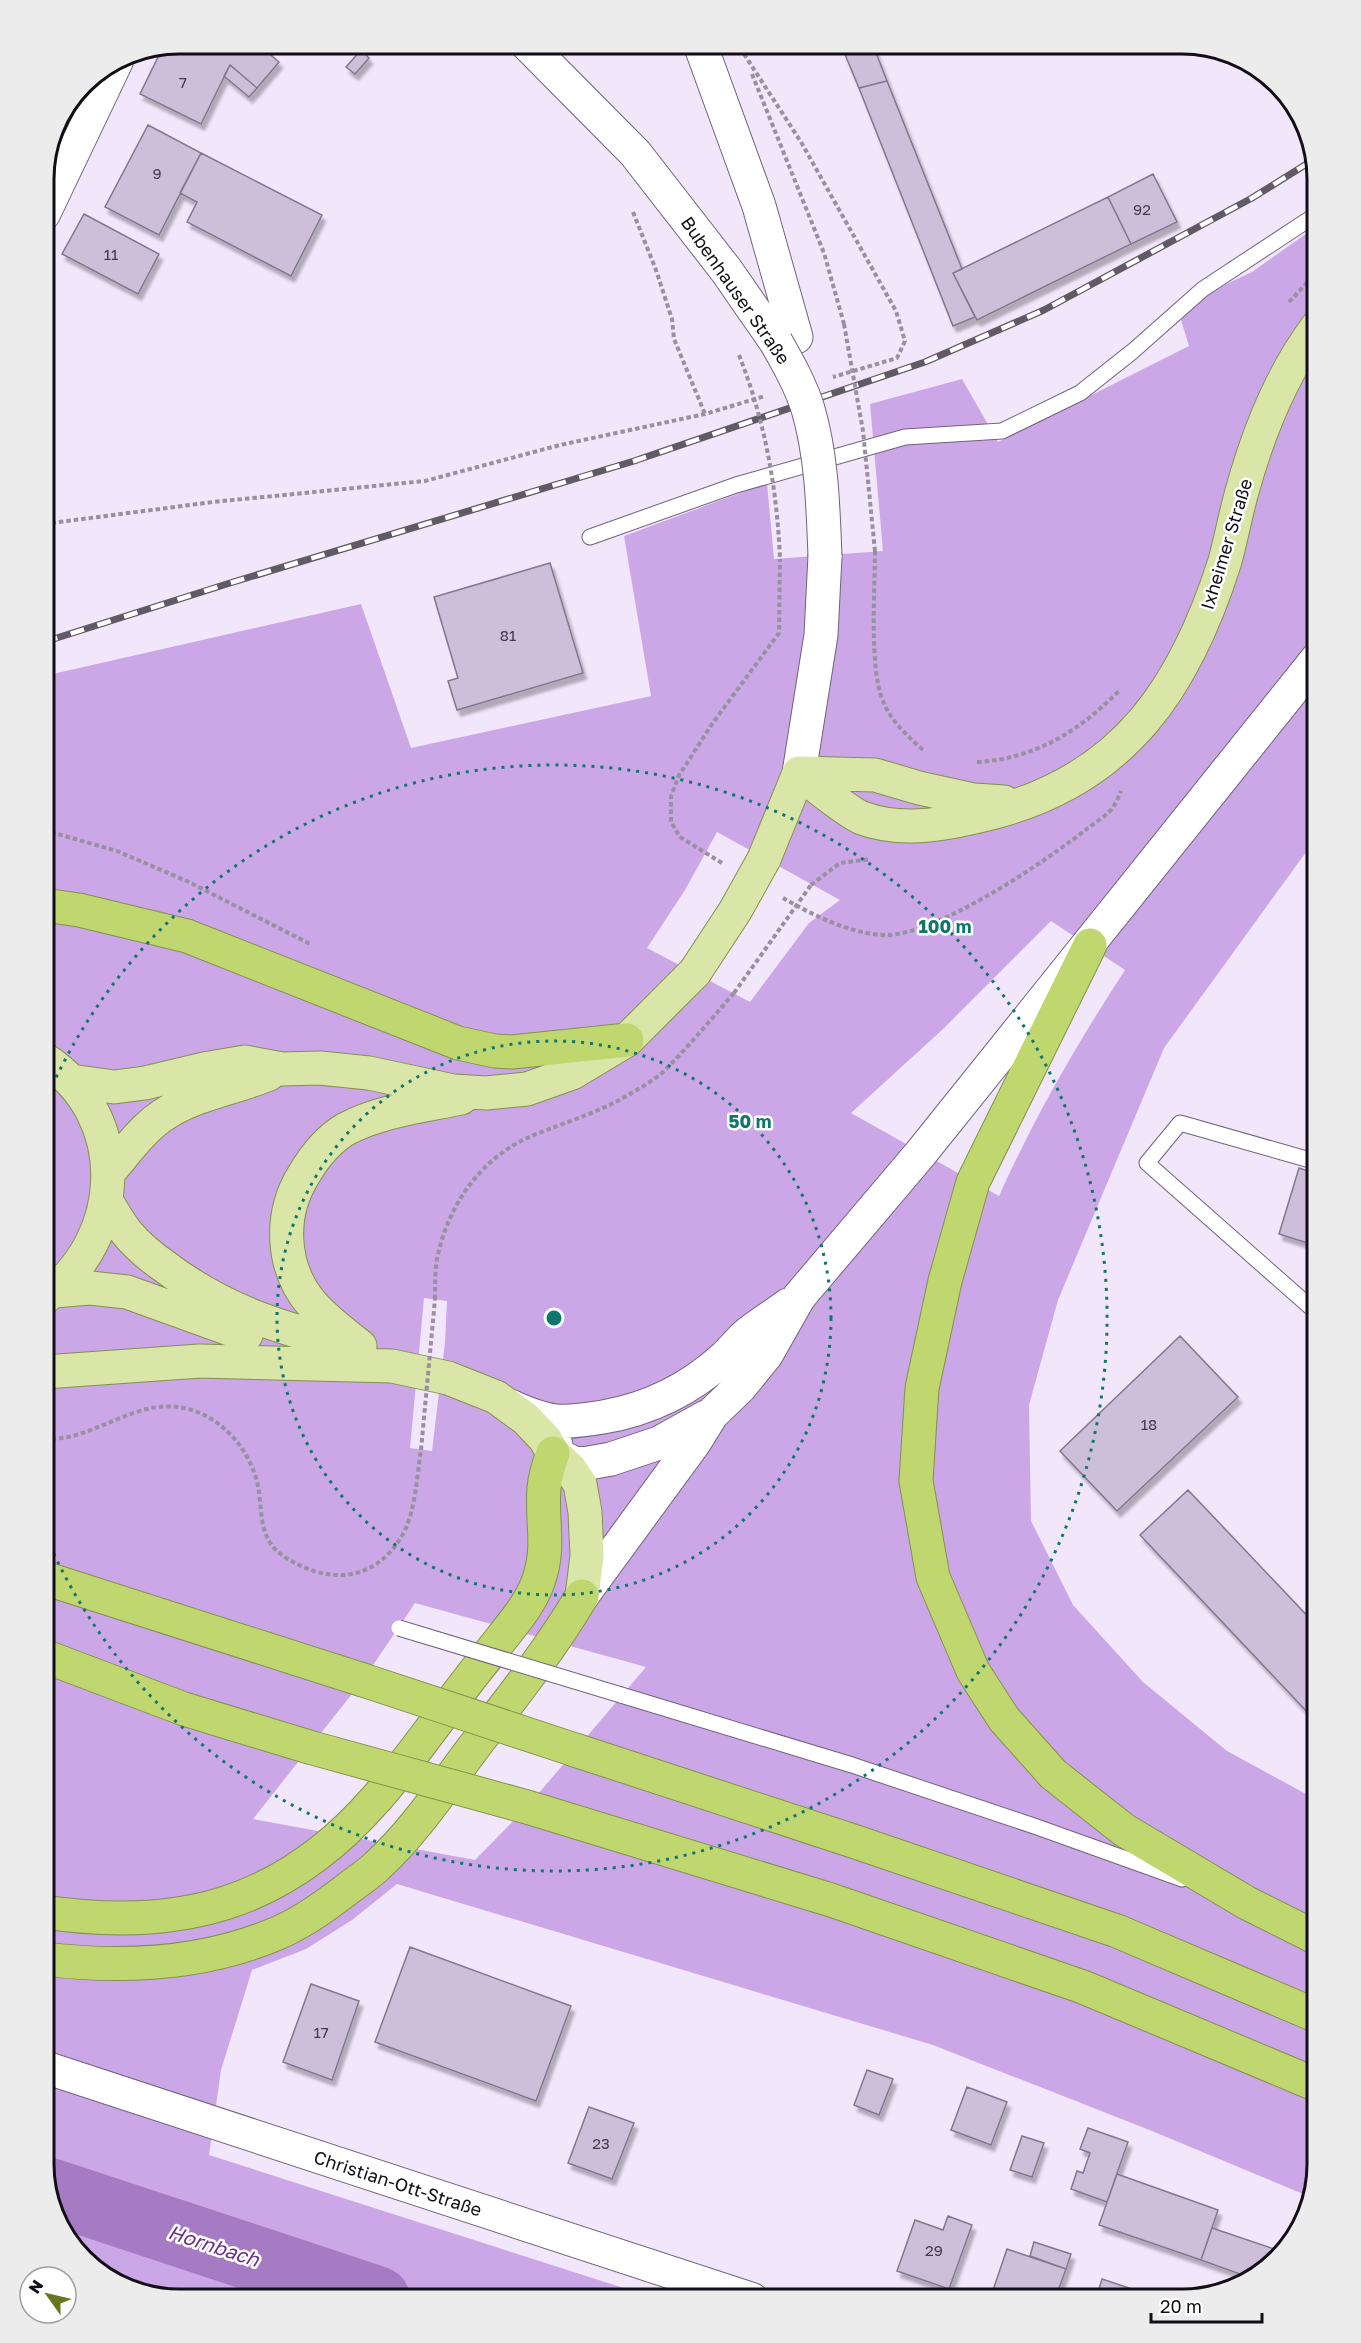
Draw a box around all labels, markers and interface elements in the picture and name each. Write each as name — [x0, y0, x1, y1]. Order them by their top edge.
house number: 7 — [179, 73, 187, 91]
house number: 9 — [152, 164, 162, 182]
house number: 92 — [1133, 200, 1151, 218]
street label: Bubenhauser Straße — [677, 212, 795, 368]
house number: 11 — [104, 245, 118, 263]
street label: Ixheimer Straße — [1196, 476, 1256, 612]
house number: 81 — [500, 626, 516, 644]
text: 100 m — [919, 915, 971, 937]
text: 50 m — [729, 1110, 771, 1132]
centre of rings — [544, 1308, 564, 1328]
house number: 18 — [1141, 1415, 1157, 1433]
house number: 17 — [313, 2023, 329, 2041]
house number: 23 — [592, 2134, 610, 2152]
street label: Christian-Ott-Straße — [311, 2145, 485, 2221]
water label: Hornbach — [166, 2219, 263, 2271]
house number: 29 — [925, 2241, 943, 2259]
north arrow — [18, 2265, 78, 2325]
text: N — [24, 2276, 47, 2297]
scale bar — [1151, 2286, 1262, 2324]
text: 20 m — [1160, 2295, 1202, 2317]

